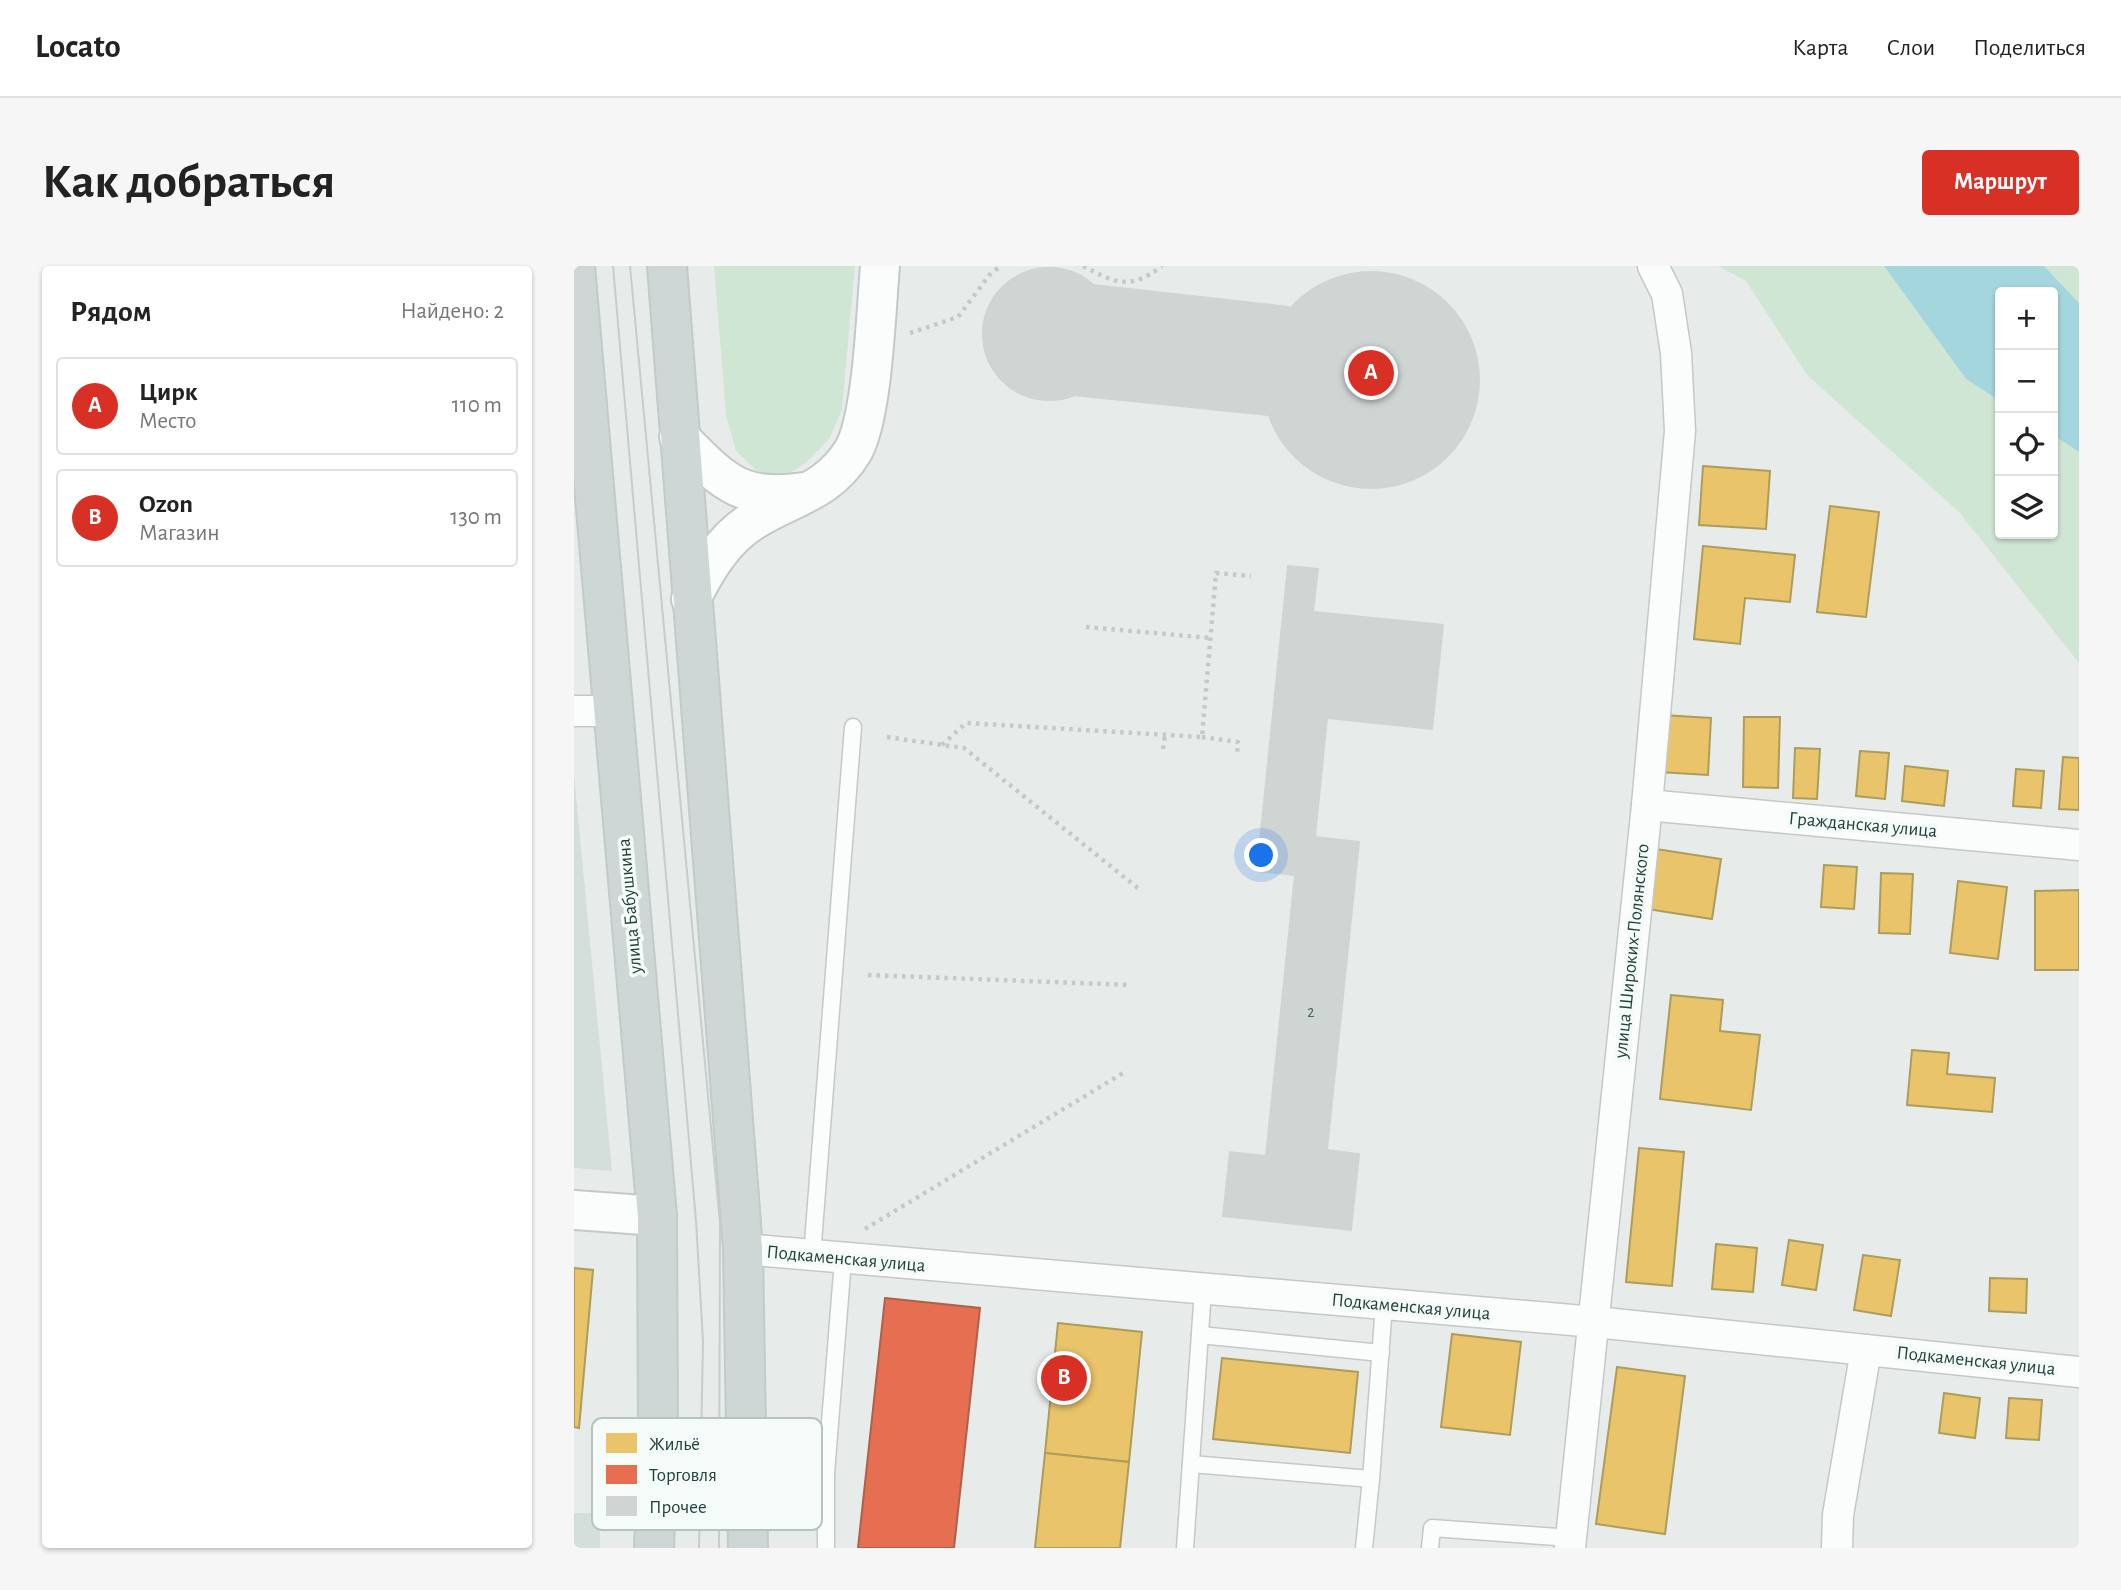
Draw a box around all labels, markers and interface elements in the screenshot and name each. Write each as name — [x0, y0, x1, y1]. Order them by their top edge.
text: Locato — [35, 31, 121, 64]
text: Карта — [1792, 36, 1848, 60]
text: Слои — [1886, 36, 1935, 60]
text: Поделиться — [1973, 36, 2086, 60]
button: Маршрут — [1922, 150, 2079, 215]
text: Как добраться — [42, 158, 335, 207]
map controls — [1995, 287, 2058, 539]
button: + — [1995, 287, 2058, 350]
text: Рядом — [70, 297, 152, 327]
text: Найдено: 2 — [401, 300, 504, 323]
pin: A — [1348, 347, 1394, 399]
button: − — [1995, 350, 2058, 413]
text: Цирк — [139, 379, 198, 405]
text: A — [88, 394, 102, 417]
text: 110 m — [452, 394, 502, 417]
text: Место — [139, 410, 196, 433]
button: locate — [1995, 413, 2058, 476]
button: layers — [1995, 476, 2058, 539]
text: Ozon — [139, 491, 193, 517]
text: B — [88, 506, 102, 529]
text: 130 m — [450, 506, 502, 529]
text: Магазин — [139, 522, 220, 545]
street label: Гражданская улица — [1788, 809, 1938, 841]
street label: улица Бабушкина — [615, 837, 645, 975]
your location — [1244, 838, 1278, 872]
street label: улица Широких-Полянского — [1611, 843, 1653, 1060]
house number: 2 — [1307, 1004, 1315, 1020]
street label: Подкаменская улица — [766, 1243, 927, 1275]
street label: Подкаменская улица — [1331, 1291, 1492, 1323]
street label: Подкаменская улица — [1896, 1343, 2057, 1379]
pin: B — [1041, 1352, 1087, 1404]
legend — [592, 1418, 822, 1530]
text: Жильё — [649, 1435, 700, 1454]
text: Торговля — [649, 1466, 717, 1485]
text: Прочее — [649, 1498, 707, 1517]

